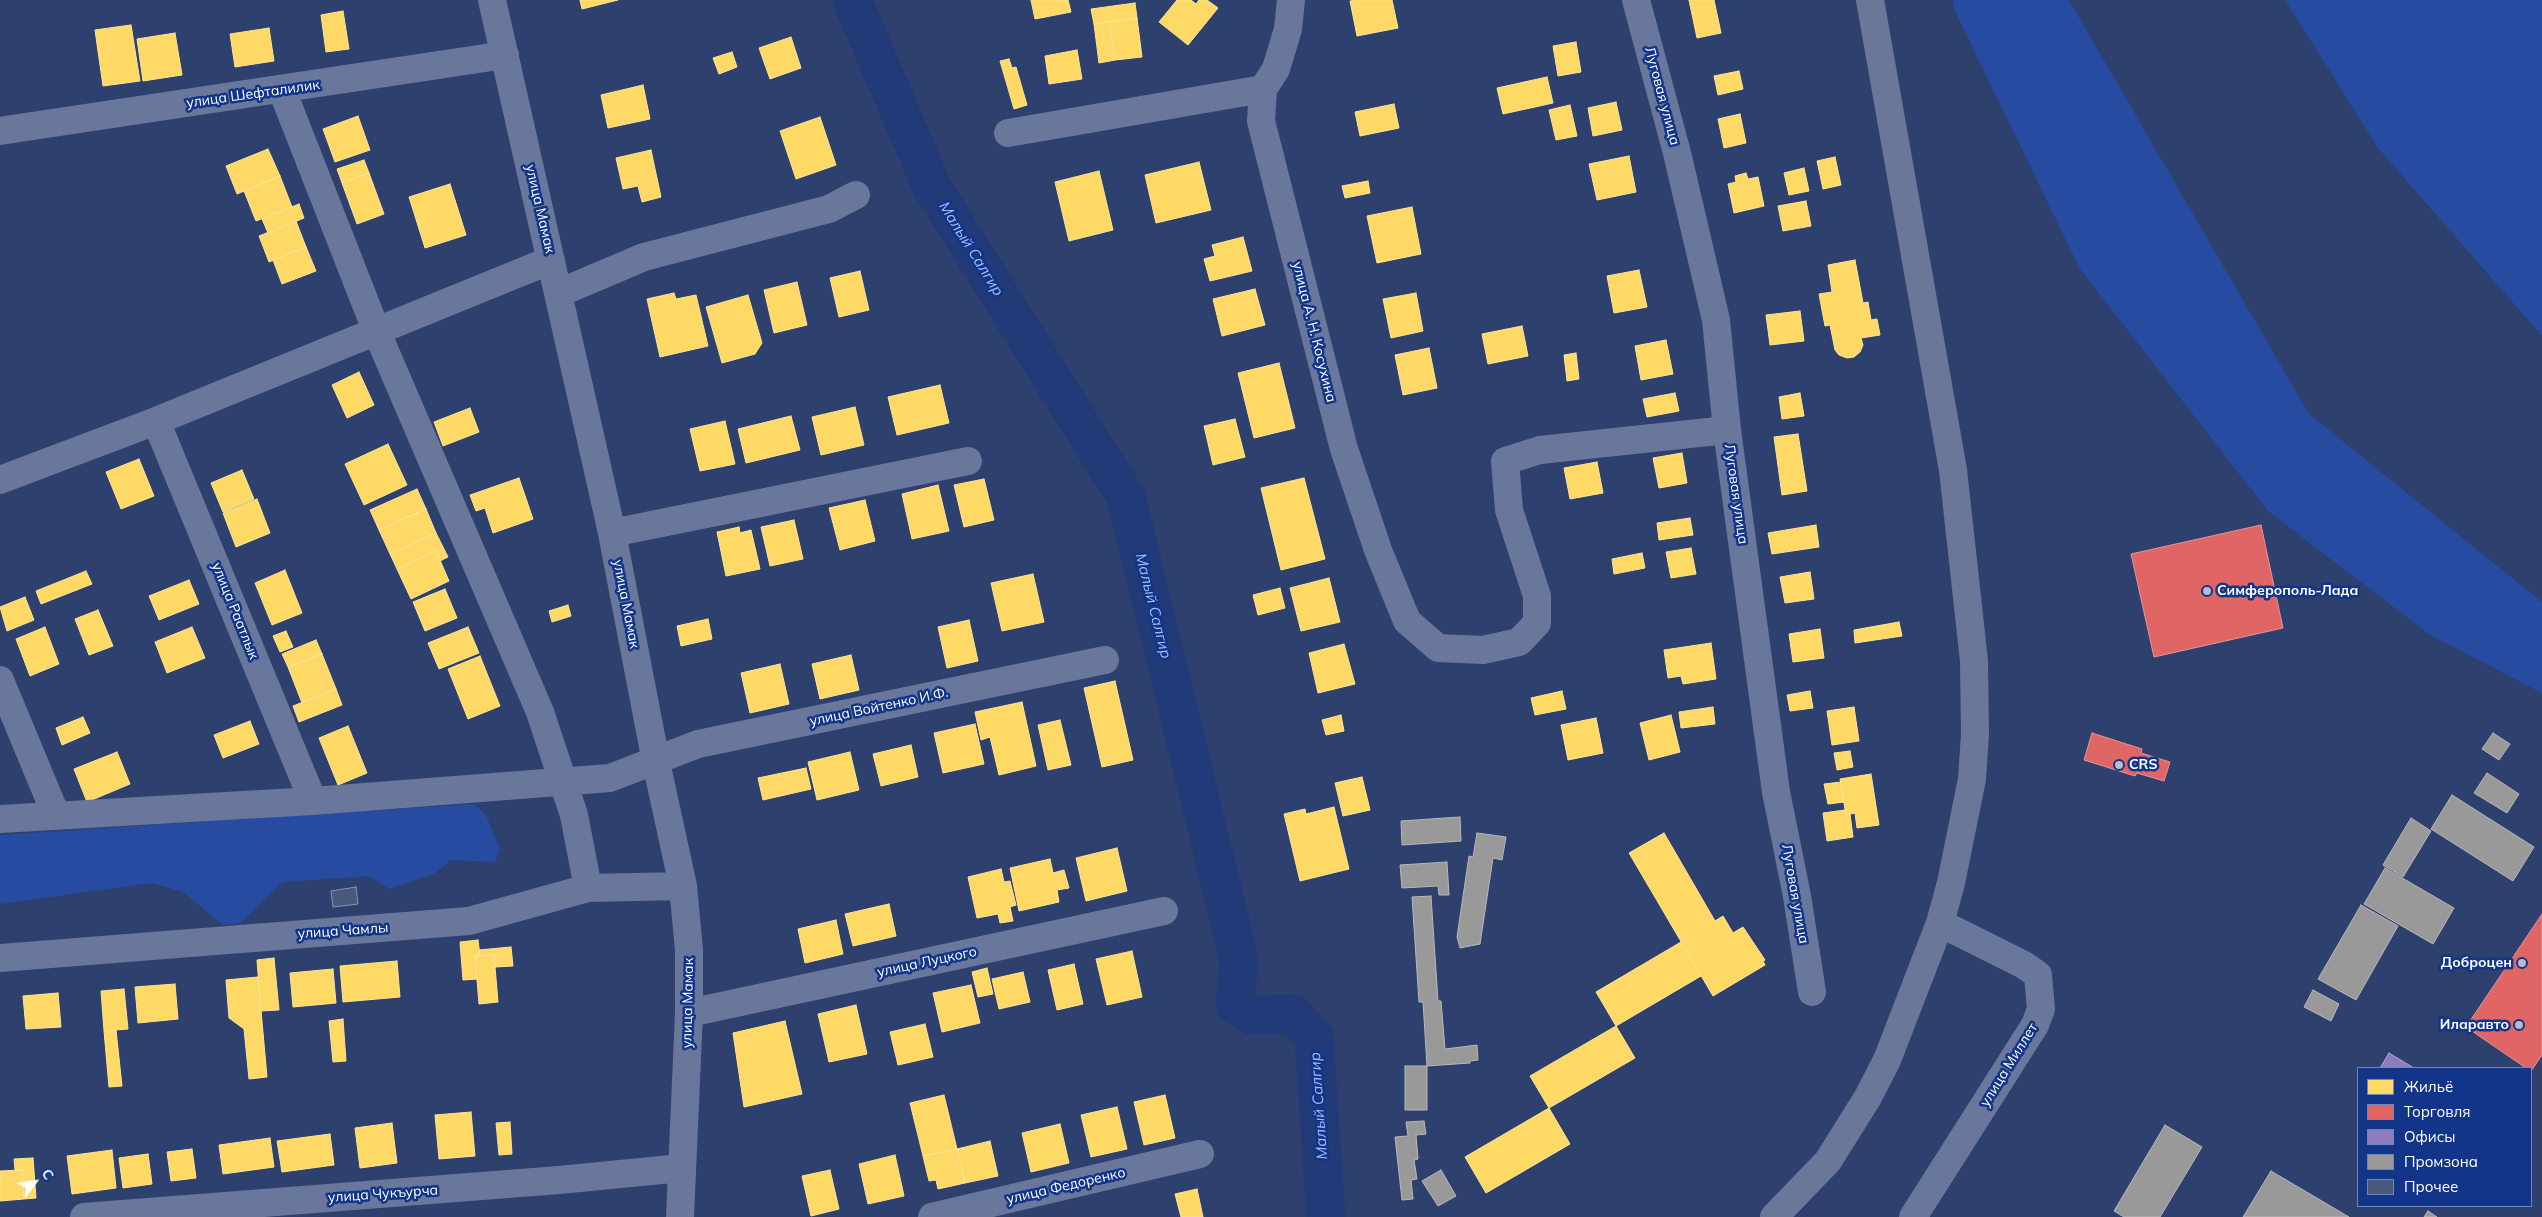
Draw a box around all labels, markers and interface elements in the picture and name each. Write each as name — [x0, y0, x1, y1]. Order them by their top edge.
street label: Луговая улица — [1641, 45, 1683, 147]
street label: улица Шефталилик — [185, 76, 321, 112]
street label: улица Мамак — [522, 163, 558, 255]
water label: Малый Салгир — [935, 199, 1007, 299]
street label: улица А. Н. Косухина — [1288, 260, 1340, 404]
street label: Луговая улица — [1721, 443, 1751, 545]
water label: Малый Салгир — [1131, 552, 1175, 660]
street label: улица Мамак — [609, 558, 643, 650]
street label: улица Раатлык — [208, 560, 262, 662]
place label: Симферополь-Лада — [2217, 583, 2358, 599]
marker: Симферополь-Лада — [2201, 585, 2213, 597]
street label: улица Войтенко И.Ф. — [808, 684, 950, 730]
place label: CRS — [2129, 757, 2157, 773]
marker: CRS — [2113, 759, 2125, 771]
street label: Луговая улица — [1778, 843, 1812, 945]
street label: улица Чамлы — [297, 919, 389, 943]
street label: улица Луцкого — [876, 943, 978, 981]
place label: Доброцен — [2441, 955, 2512, 971]
marker: Доброцен — [2516, 957, 2528, 969]
street label: улица Мамак — [679, 958, 697, 1048]
place label: Иларавто — [2440, 1017, 2509, 1033]
marker: Иларавто — [2513, 1019, 2525, 1031]
street label: улица Миллет — [1977, 1020, 2041, 1110]
water label: Малый Салгир — [1306, 1052, 1332, 1160]
legend — [2357, 1067, 2532, 1207]
text: Жильё — [2404, 1077, 2453, 1096]
text: Торговля — [2404, 1102, 2471, 1121]
text: Офисы — [2404, 1127, 2456, 1146]
text: Промзона — [2404, 1152, 2478, 1171]
north arrow — [10, 1157, 60, 1207]
street label: улица Федоренко — [1005, 1164, 1127, 1208]
text: С — [38, 1166, 58, 1183]
text: Прочее — [2404, 1177, 2458, 1196]
street label: улица Чукъурча — [327, 1182, 439, 1206]

